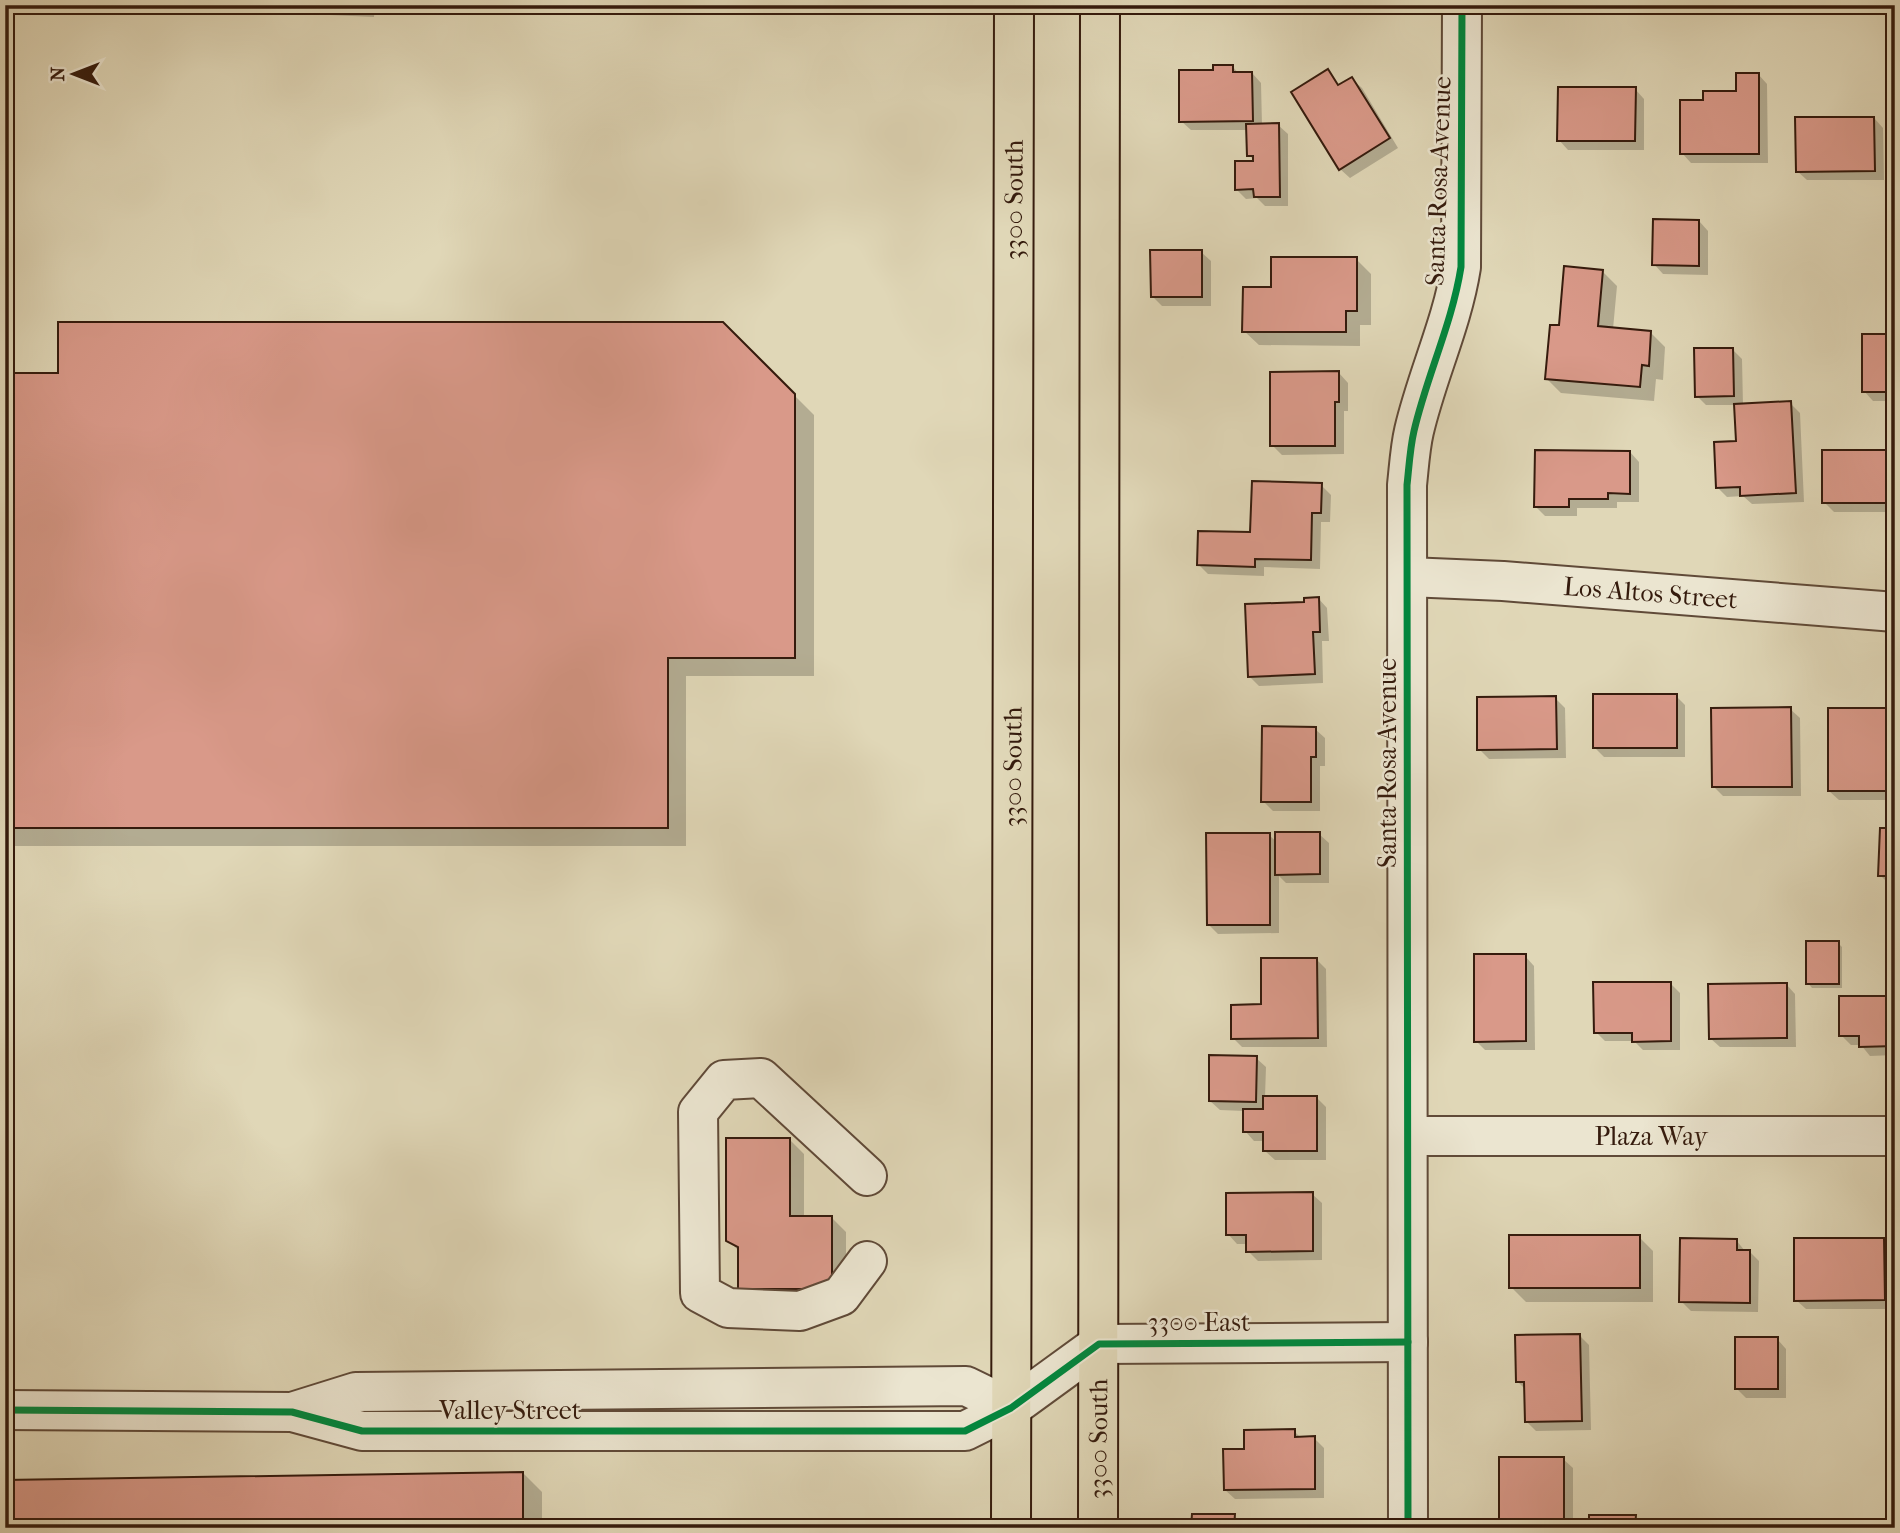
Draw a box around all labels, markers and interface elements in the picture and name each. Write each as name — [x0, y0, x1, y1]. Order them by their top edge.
north arrow — [38, 38, 108, 108]
text: N — [47, 66, 69, 81]
street label: Santa Rosa Avenue — [1419, 75, 1458, 287]
street label: 3300 South — [998, 139, 1030, 260]
street label: Los Altos Street — [1562, 571, 1739, 616]
street label: Santa Rosa Avenue — [1372, 658, 1403, 868]
street label: 3300 South — [997, 706, 1029, 827]
street label: Plaza Way — [1594, 1121, 1709, 1152]
street label: 3300 East — [1148, 1307, 1251, 1338]
street label: 3300 South — [1083, 1378, 1114, 1499]
street label: Valley Street — [438, 1395, 582, 1426]

